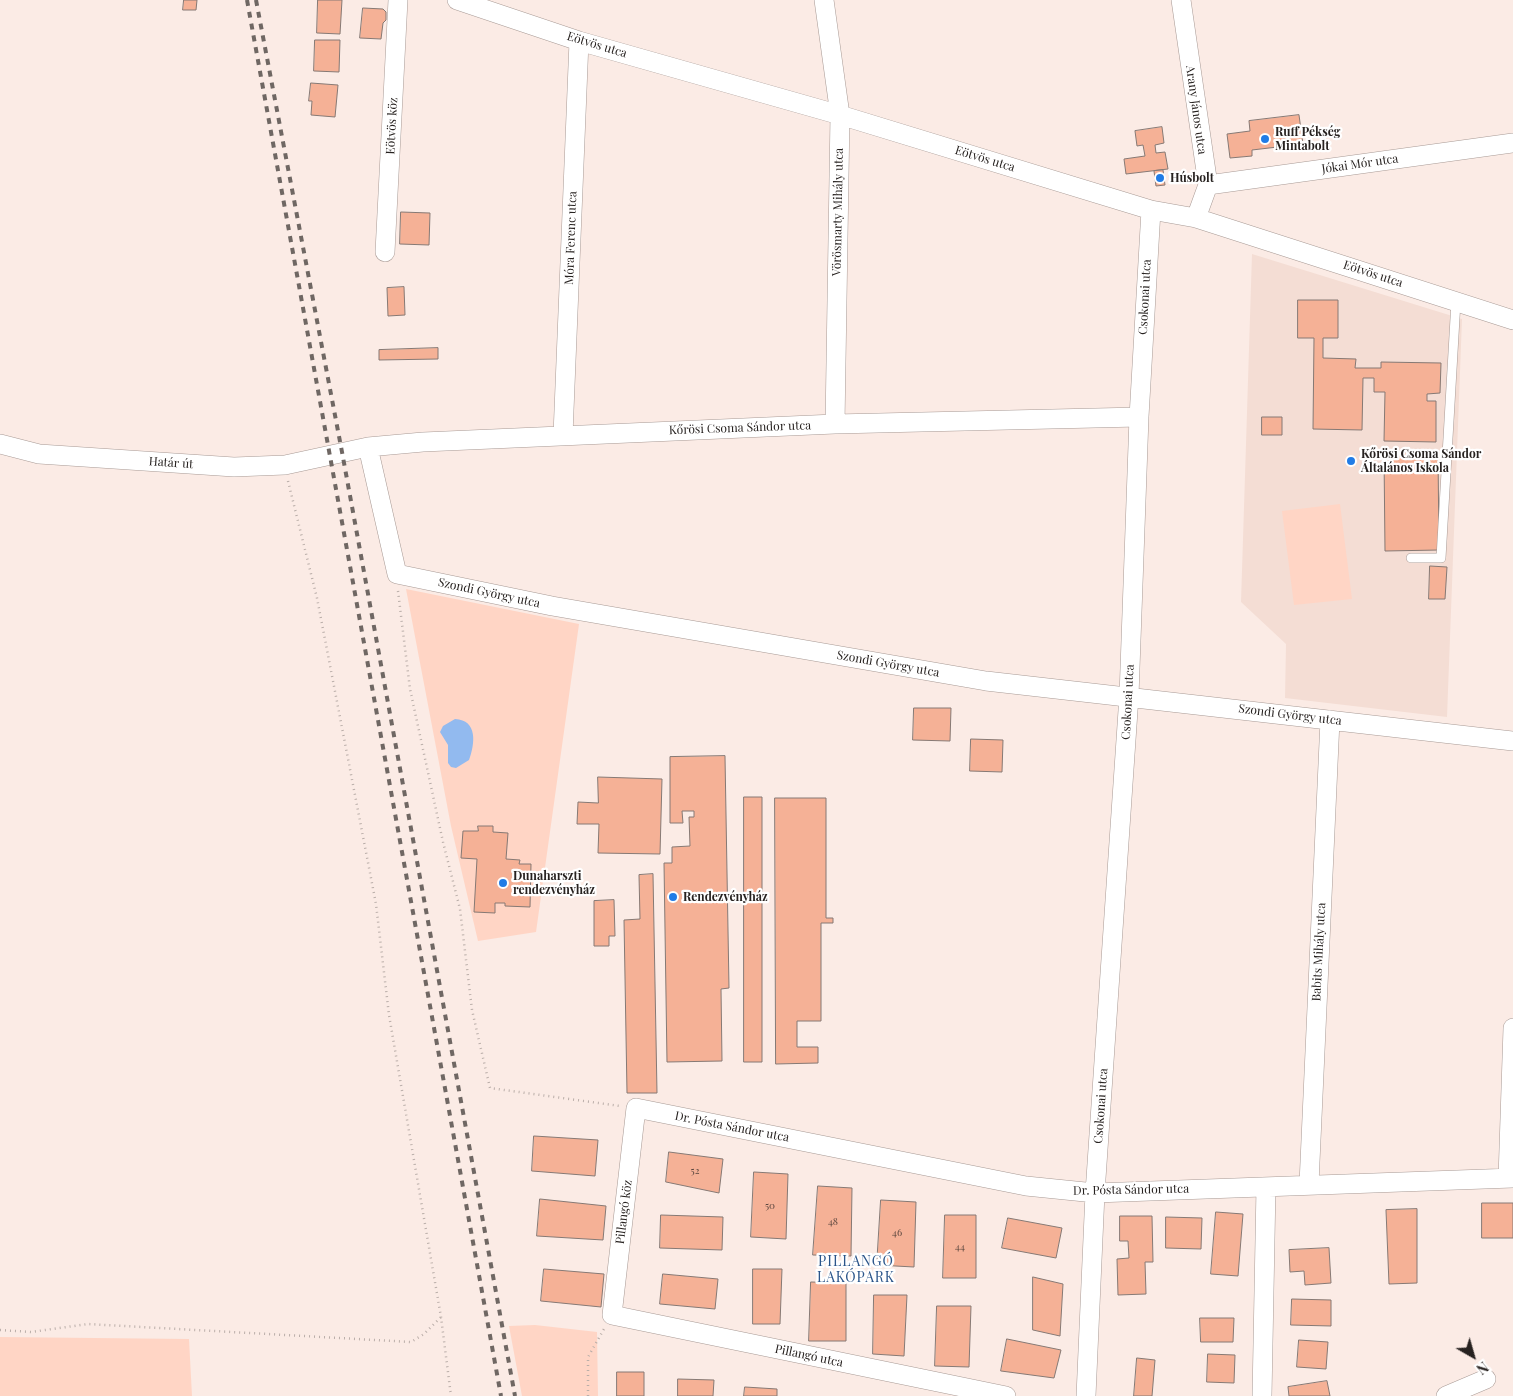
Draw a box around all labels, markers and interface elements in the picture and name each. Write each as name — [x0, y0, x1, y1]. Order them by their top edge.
street label: Eötvös utca — [565, 29, 629, 61]
street label: Arany János utca — [1183, 65, 1209, 155]
street label: Eötvös köz — [383, 97, 401, 155]
place label: Ruff Pékség Mintabolt — [1275, 125, 1340, 153]
marker: Ruff Pékség Mintabolt — [1259, 133, 1271, 145]
street label: Eötvös utca — [953, 143, 1017, 175]
street label: Vörösmarty Mihály utca — [830, 148, 846, 276]
street label: Jókai Mór utca — [1321, 151, 1399, 177]
place label: Húsbolt — [1170, 171, 1214, 185]
marker: Húsbolt — [1154, 172, 1166, 184]
street label: Móra Ferenc utca — [562, 191, 580, 285]
street label: Eötvös utca — [1341, 258, 1405, 290]
street label: Csokonai utca — [1136, 259, 1154, 335]
street label: Kőrösi Csoma Sándor utca — [669, 418, 811, 438]
place label: Kőrösi Csoma Sándor Általános Iskola — [1361, 447, 1481, 475]
street label: Határ út — [148, 454, 194, 472]
marker: Kőrösi Csoma Sándor Általános Iskola — [1345, 455, 1357, 467]
street label: Szondi György utca — [437, 575, 541, 611]
street label: Szondi György utca — [836, 648, 940, 680]
street label: Csokonai utca — [1119, 664, 1137, 740]
street label: Szondi György utca — [1238, 702, 1342, 728]
place label: Dunaharszti rendezvényház — [513, 869, 595, 897]
marker: Dunaharszti rendezvényház — [497, 877, 509, 889]
place label: Rendezvényház — [683, 890, 768, 904]
marker: Rendezvényház — [667, 891, 679, 903]
street label: Babits Mihály utca — [1309, 902, 1329, 1002]
street label: Csokonai utca — [1091, 1068, 1111, 1144]
street label: Dr. Pósta Sándor utca — [674, 1109, 790, 1145]
house number: 52 — [691, 1165, 699, 1177]
street label: Pillangó köz — [613, 1179, 635, 1245]
street label: Dr. Pósta Sándor utca — [1073, 1182, 1189, 1198]
house number: 50 — [765, 1200, 775, 1212]
house number: 48 — [828, 1216, 838, 1228]
house number: 46 — [892, 1227, 902, 1239]
house number: 44 — [955, 1241, 965, 1253]
district label: PILLANGÓ LAKÓPARK — [816, 1254, 896, 1286]
north arrow — [1448, 1331, 1498, 1381]
street label: Pillangó utca — [774, 1342, 844, 1370]
text: N — [1473, 1358, 1492, 1379]

